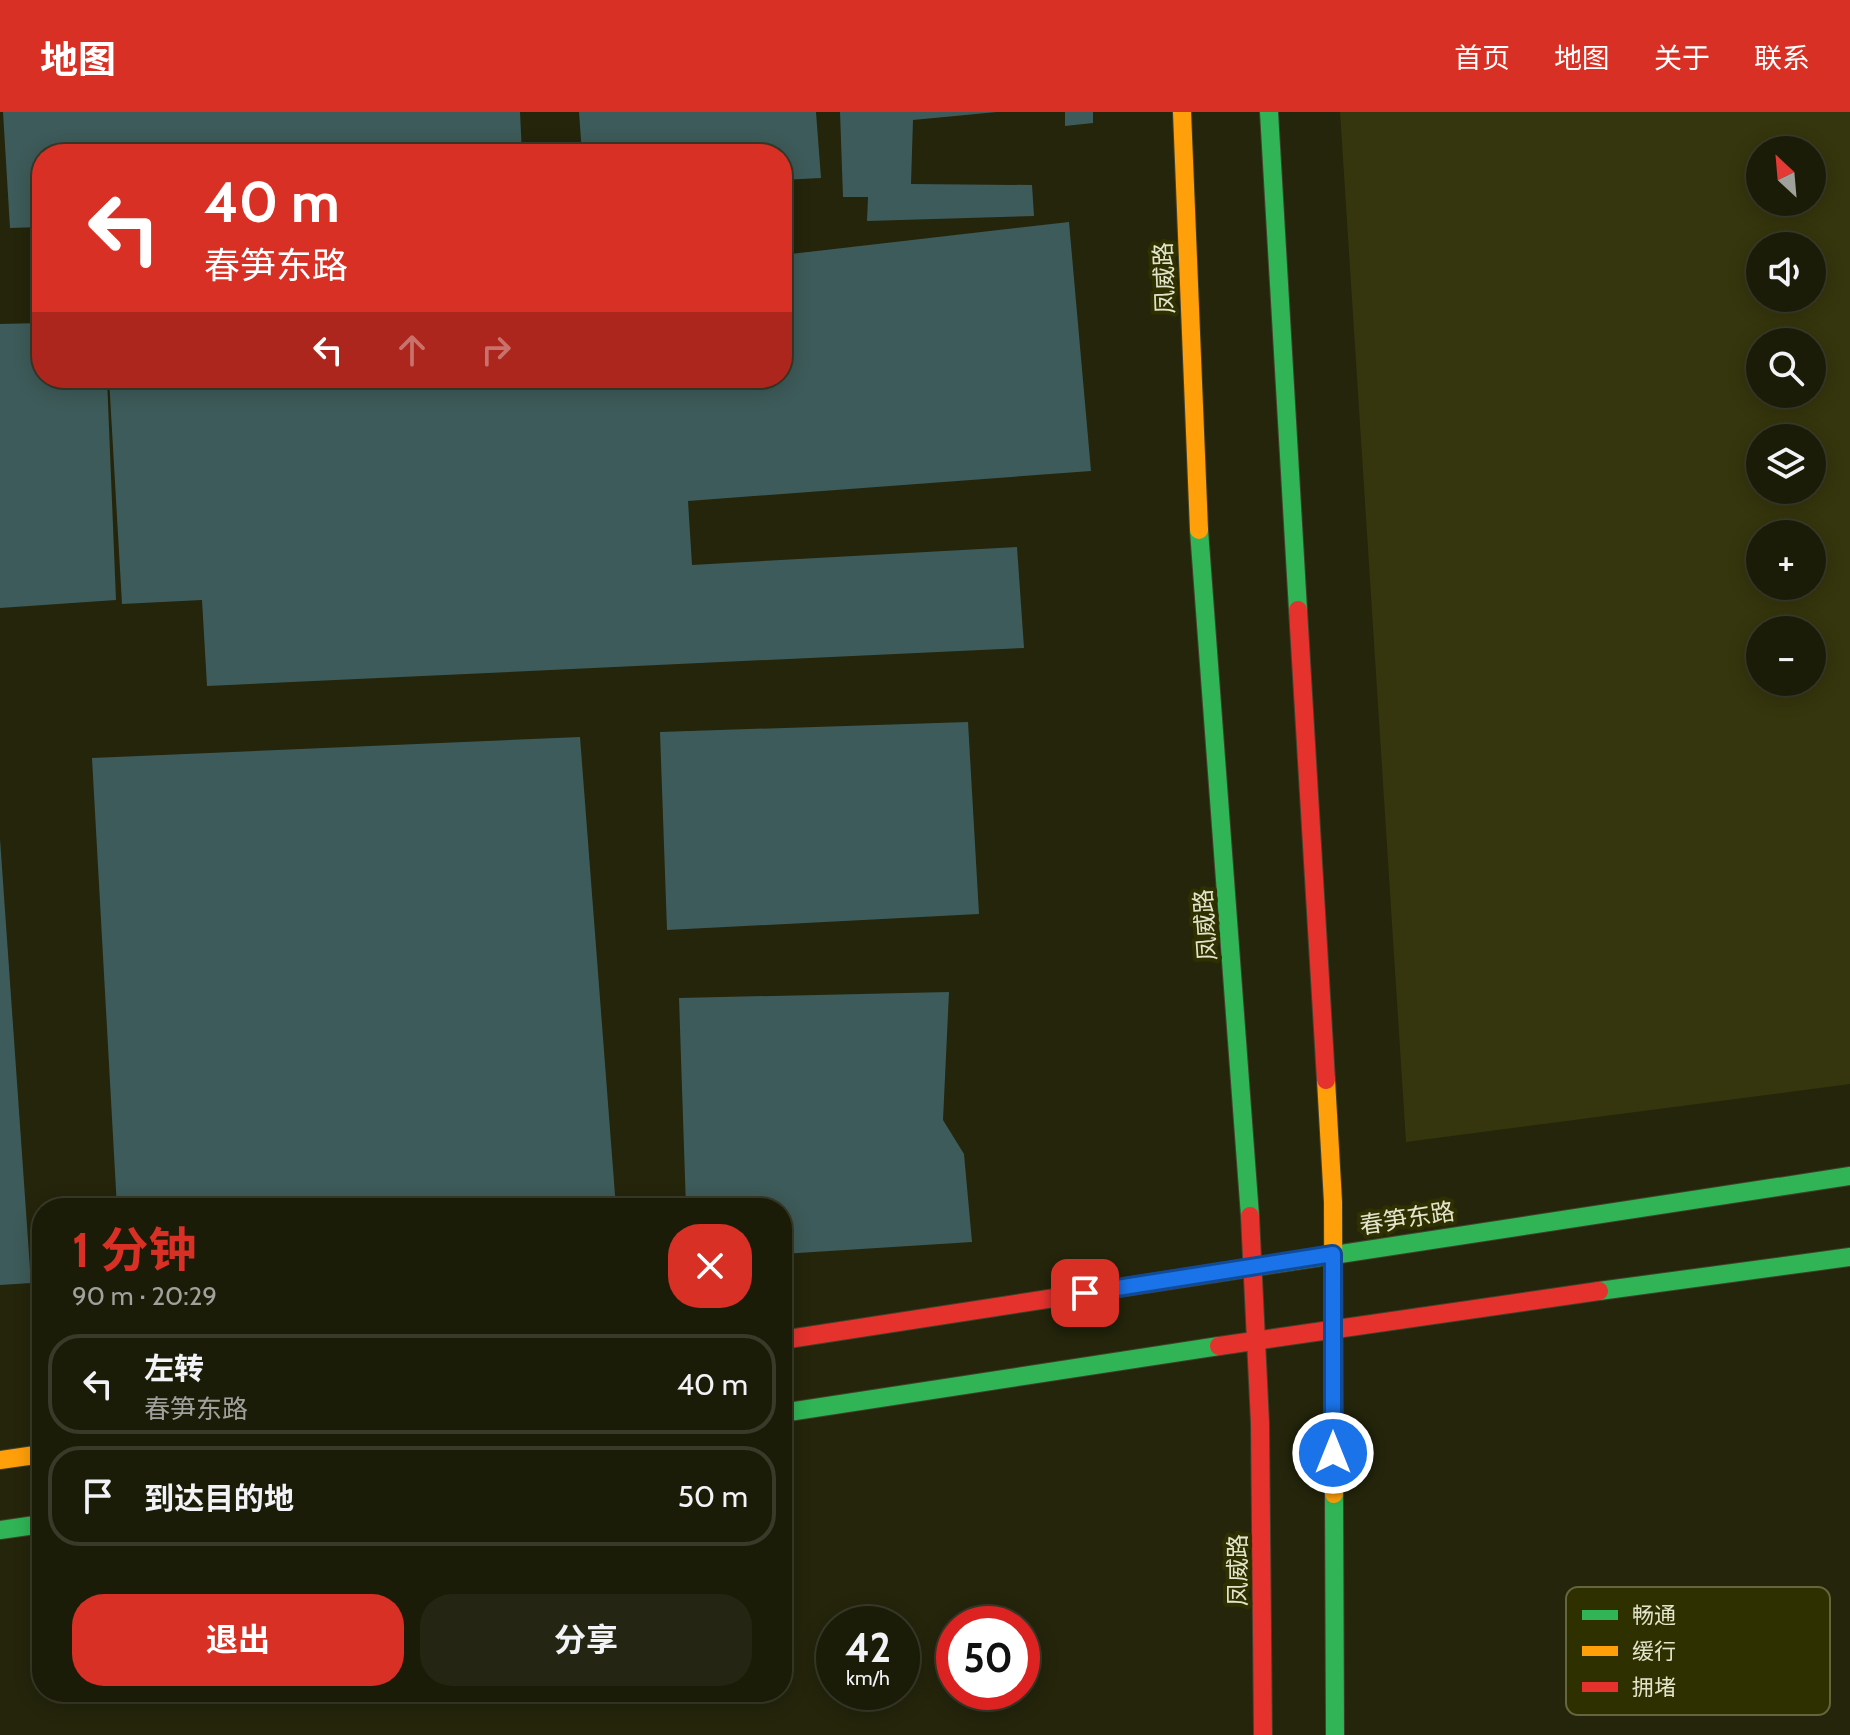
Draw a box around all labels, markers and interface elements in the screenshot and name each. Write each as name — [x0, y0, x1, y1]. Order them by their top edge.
text: 地图 — [40, 36, 116, 83]
text: 首页 — [1454, 41, 1510, 75]
text: 地图 — [1554, 41, 1610, 75]
text: 关于 — [1654, 41, 1710, 75]
text: 联系 — [1754, 41, 1810, 75]
north arrow — [1746, 136, 1826, 216]
map controls — [1746, 136, 1826, 696]
text: 40 m — [204, 168, 340, 236]
icon: left — [72, 176, 176, 280]
button: sound — [1746, 232, 1826, 312]
street label: 凤威路 — [1148, 242, 1180, 314]
text: 春笋东路 — [204, 243, 348, 287]
icon: left — [306, 328, 350, 372]
icon: ahead — [390, 328, 434, 372]
icon: right — [474, 328, 518, 372]
button: search — [1746, 328, 1826, 408]
button: layers — [1746, 424, 1826, 504]
button: + — [1746, 520, 1826, 600]
button: − — [1746, 616, 1826, 696]
street label: 凤威路 — [1188, 888, 1222, 962]
street label: 春笋东路 — [1357, 1196, 1457, 1240]
text: 1 分钟 — [72, 1221, 197, 1279]
button: close — [668, 1224, 752, 1308]
pin — [1051, 1259, 1119, 1327]
icon: arrive — [1063, 1271, 1107, 1315]
text: 90 m · 20:29 — [72, 1280, 217, 1312]
text: 左转 — [144, 1350, 204, 1387]
icon: left — [76, 1362, 120, 1406]
text: 40 m — [677, 1366, 748, 1403]
text: 春笋东路 — [144, 1393, 248, 1425]
position arrow — [1291, 1411, 1375, 1495]
icon: arrive — [76, 1474, 120, 1518]
text: 50 m — [678, 1478, 748, 1515]
text: 到达目的地 — [144, 1480, 294, 1517]
street label: 凤威路 — [1223, 1534, 1252, 1606]
legend — [1566, 1587, 1830, 1715]
button: 退出 — [72, 1594, 404, 1686]
button: 分享 — [420, 1594, 752, 1686]
text: 畅通 — [1632, 1602, 1676, 1629]
speed limit sign: 50 — [936, 1606, 1040, 1710]
text: 42 — [845, 1623, 891, 1672]
text: 缓行 — [1632, 1638, 1676, 1665]
text: km/h — [846, 1666, 890, 1690]
text: 拥堵 — [1632, 1674, 1676, 1701]

